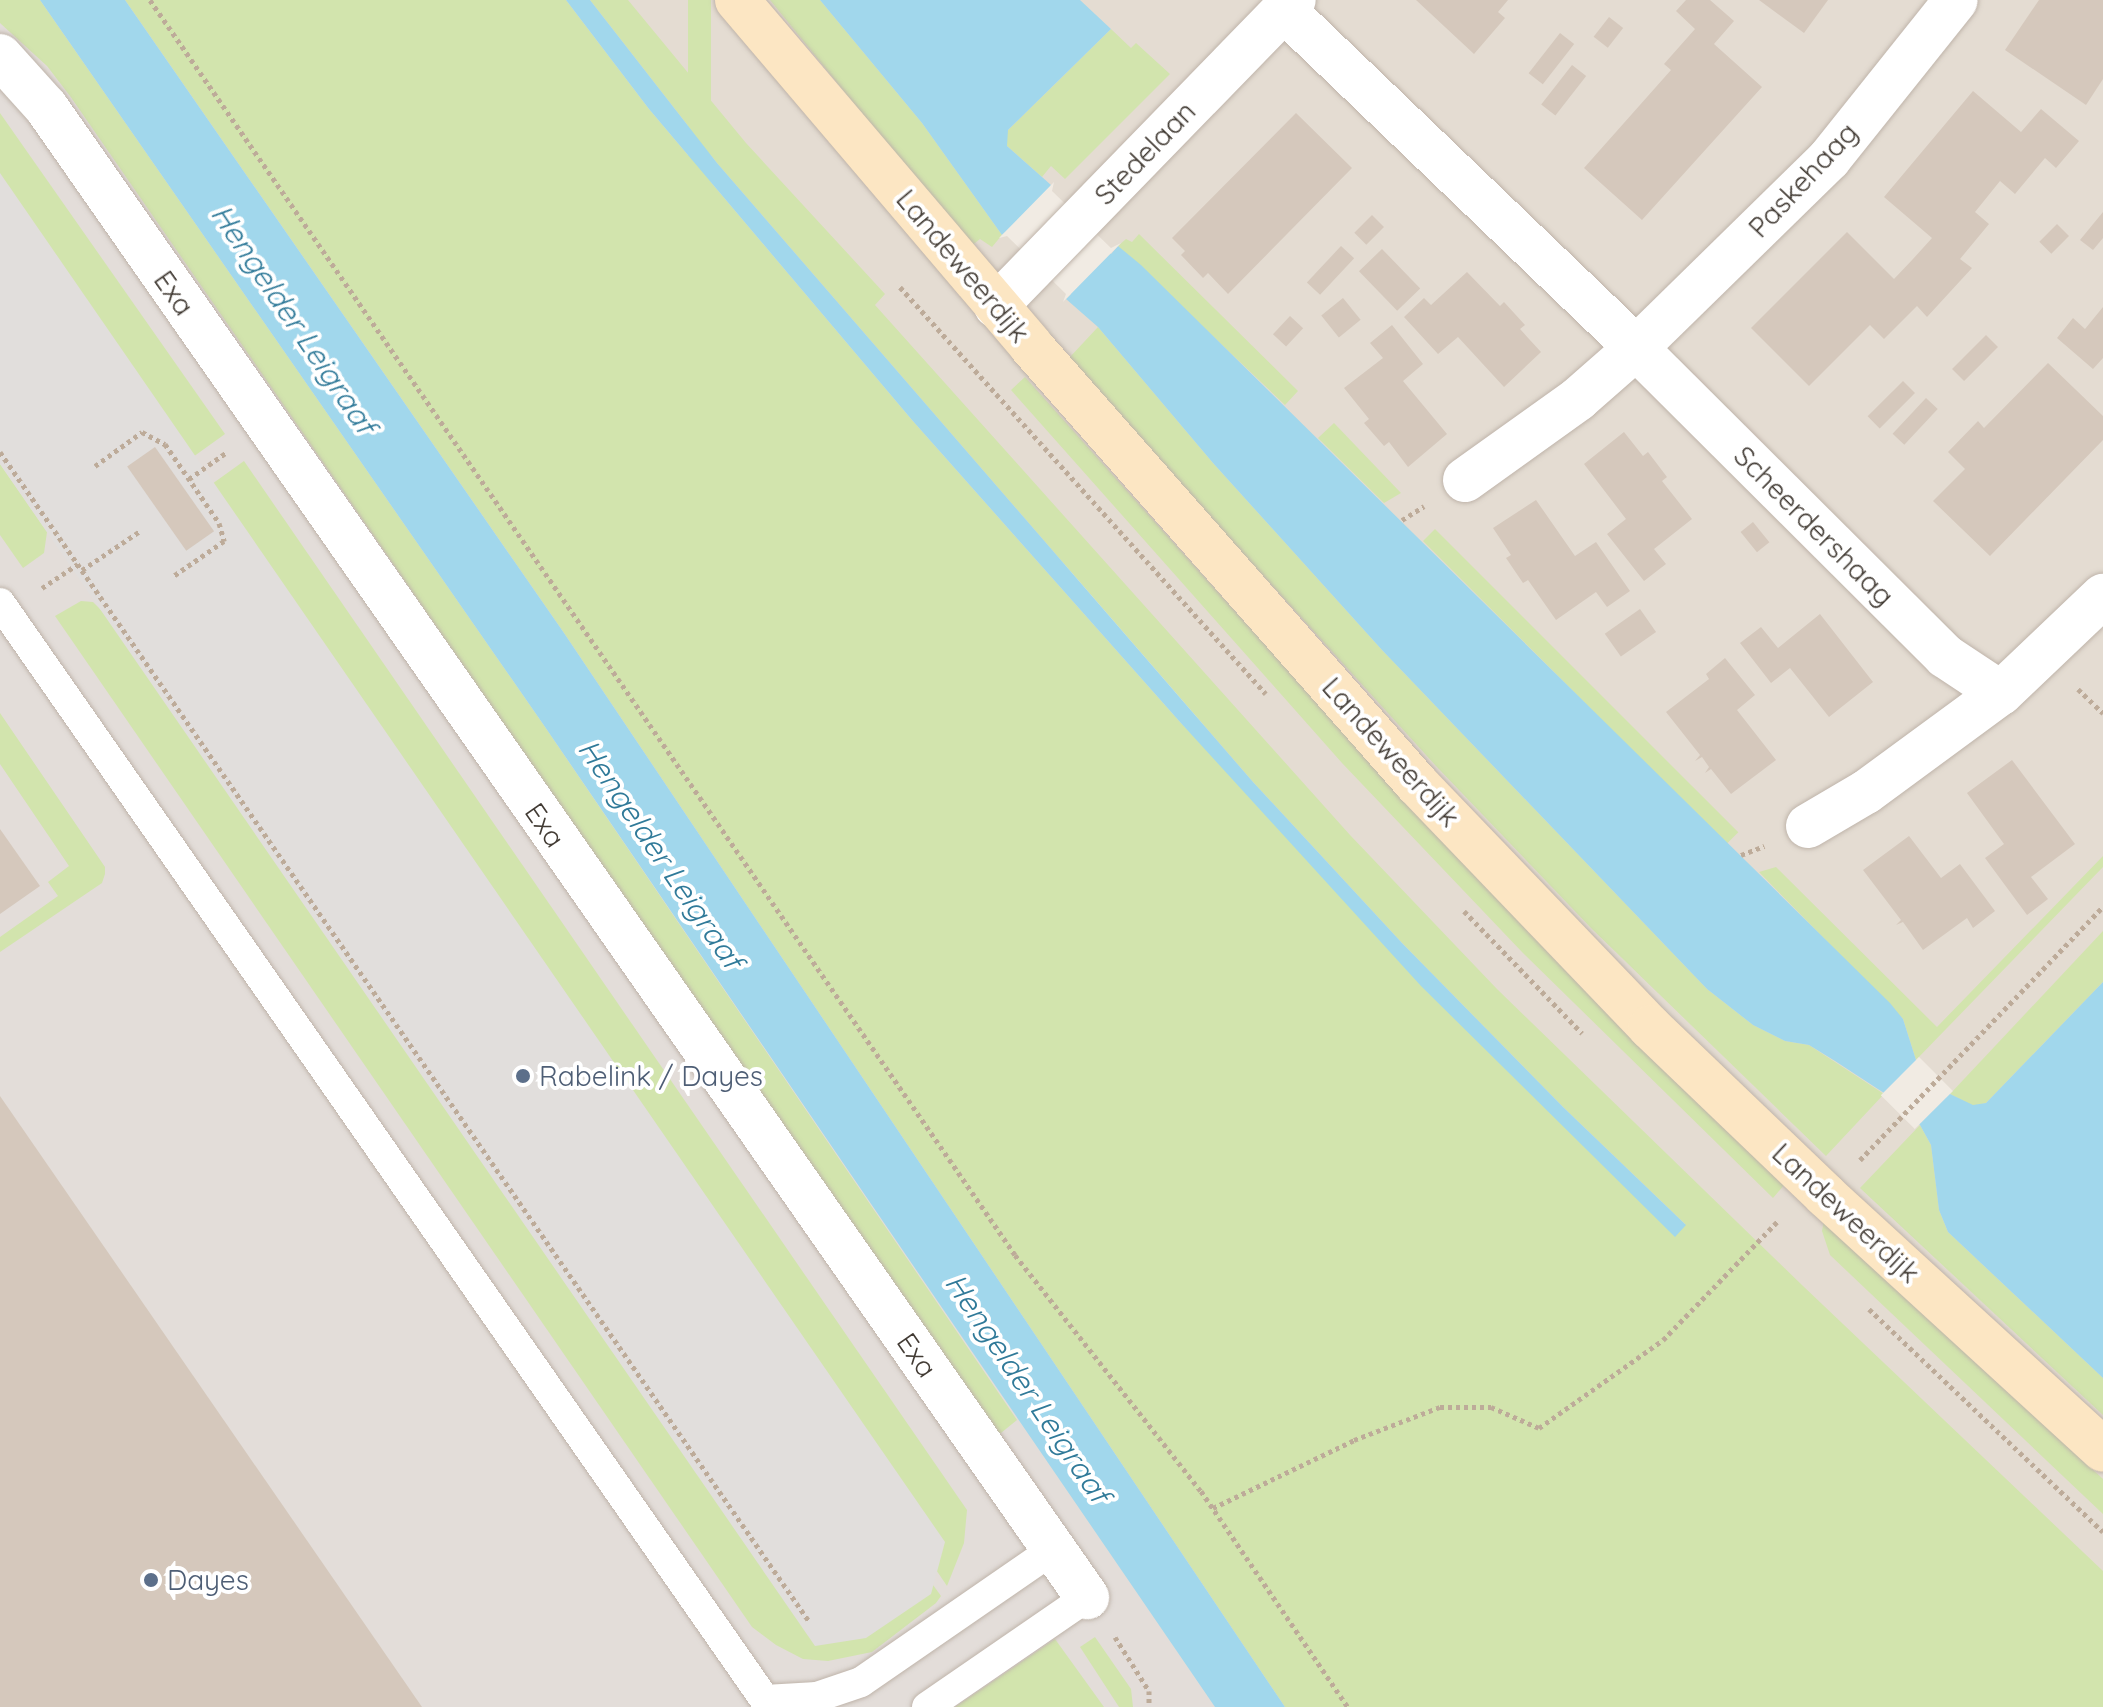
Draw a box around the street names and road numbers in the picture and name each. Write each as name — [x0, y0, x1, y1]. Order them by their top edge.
street label: Stedelaan — [1088, 94, 1202, 212]
street label: Paskehaag — [1741, 116, 1865, 244]
street label: Landeweerdijk — [889, 183, 1037, 349]
street label: Exa — [147, 264, 201, 322]
street label: Scheerdershaag — [1727, 439, 1901, 613]
street label: Landeweerdijk — [1315, 670, 1467, 834]
street label: Exa — [518, 796, 572, 854]
street label: Landeweerdijk — [1765, 1136, 1927, 1290]
street label: Exa — [890, 1326, 944, 1384]

